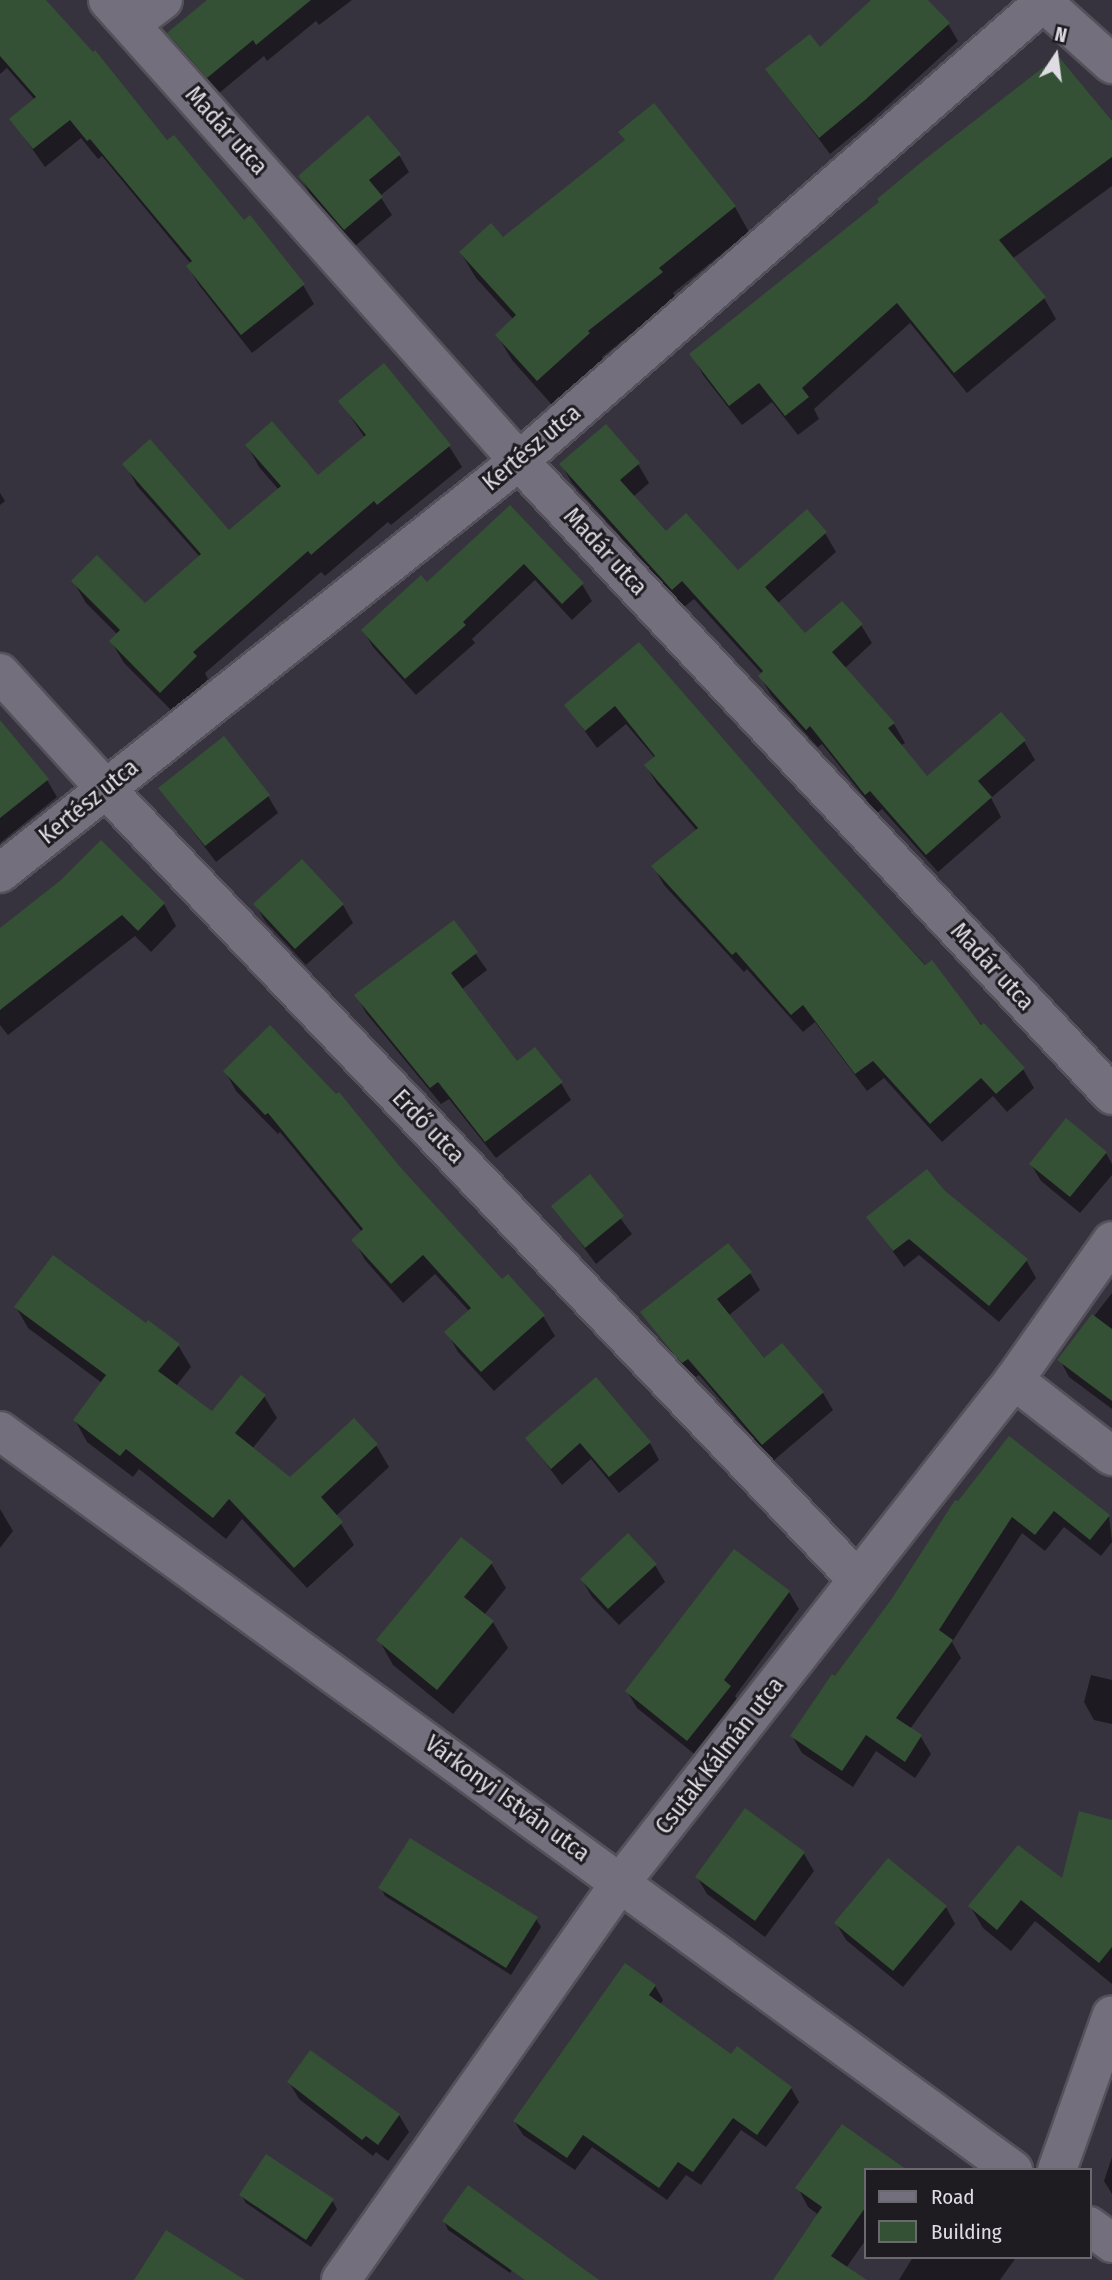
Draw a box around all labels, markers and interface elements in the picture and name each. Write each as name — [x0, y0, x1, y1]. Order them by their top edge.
north arrow — [1021, 21, 1091, 91]
text: N — [1053, 23, 1069, 48]
street label: Madár utca — [179, 81, 273, 181]
street label: Kertész utca — [477, 399, 587, 497]
street label: Madár utca — [557, 502, 653, 602]
street label: Kertész utca — [34, 753, 144, 851]
street label: Madár utca — [944, 917, 1040, 1017]
street label: Erdő utca — [386, 1084, 470, 1170]
street label: Csutak Kálmán utca — [650, 1672, 790, 1840]
street label: Várkonyi István utca — [419, 1730, 595, 1868]
legend — [864, 2168, 1091, 2259]
text: Road — [931, 2184, 975, 2210]
text: Building — [931, 2219, 1002, 2245]

